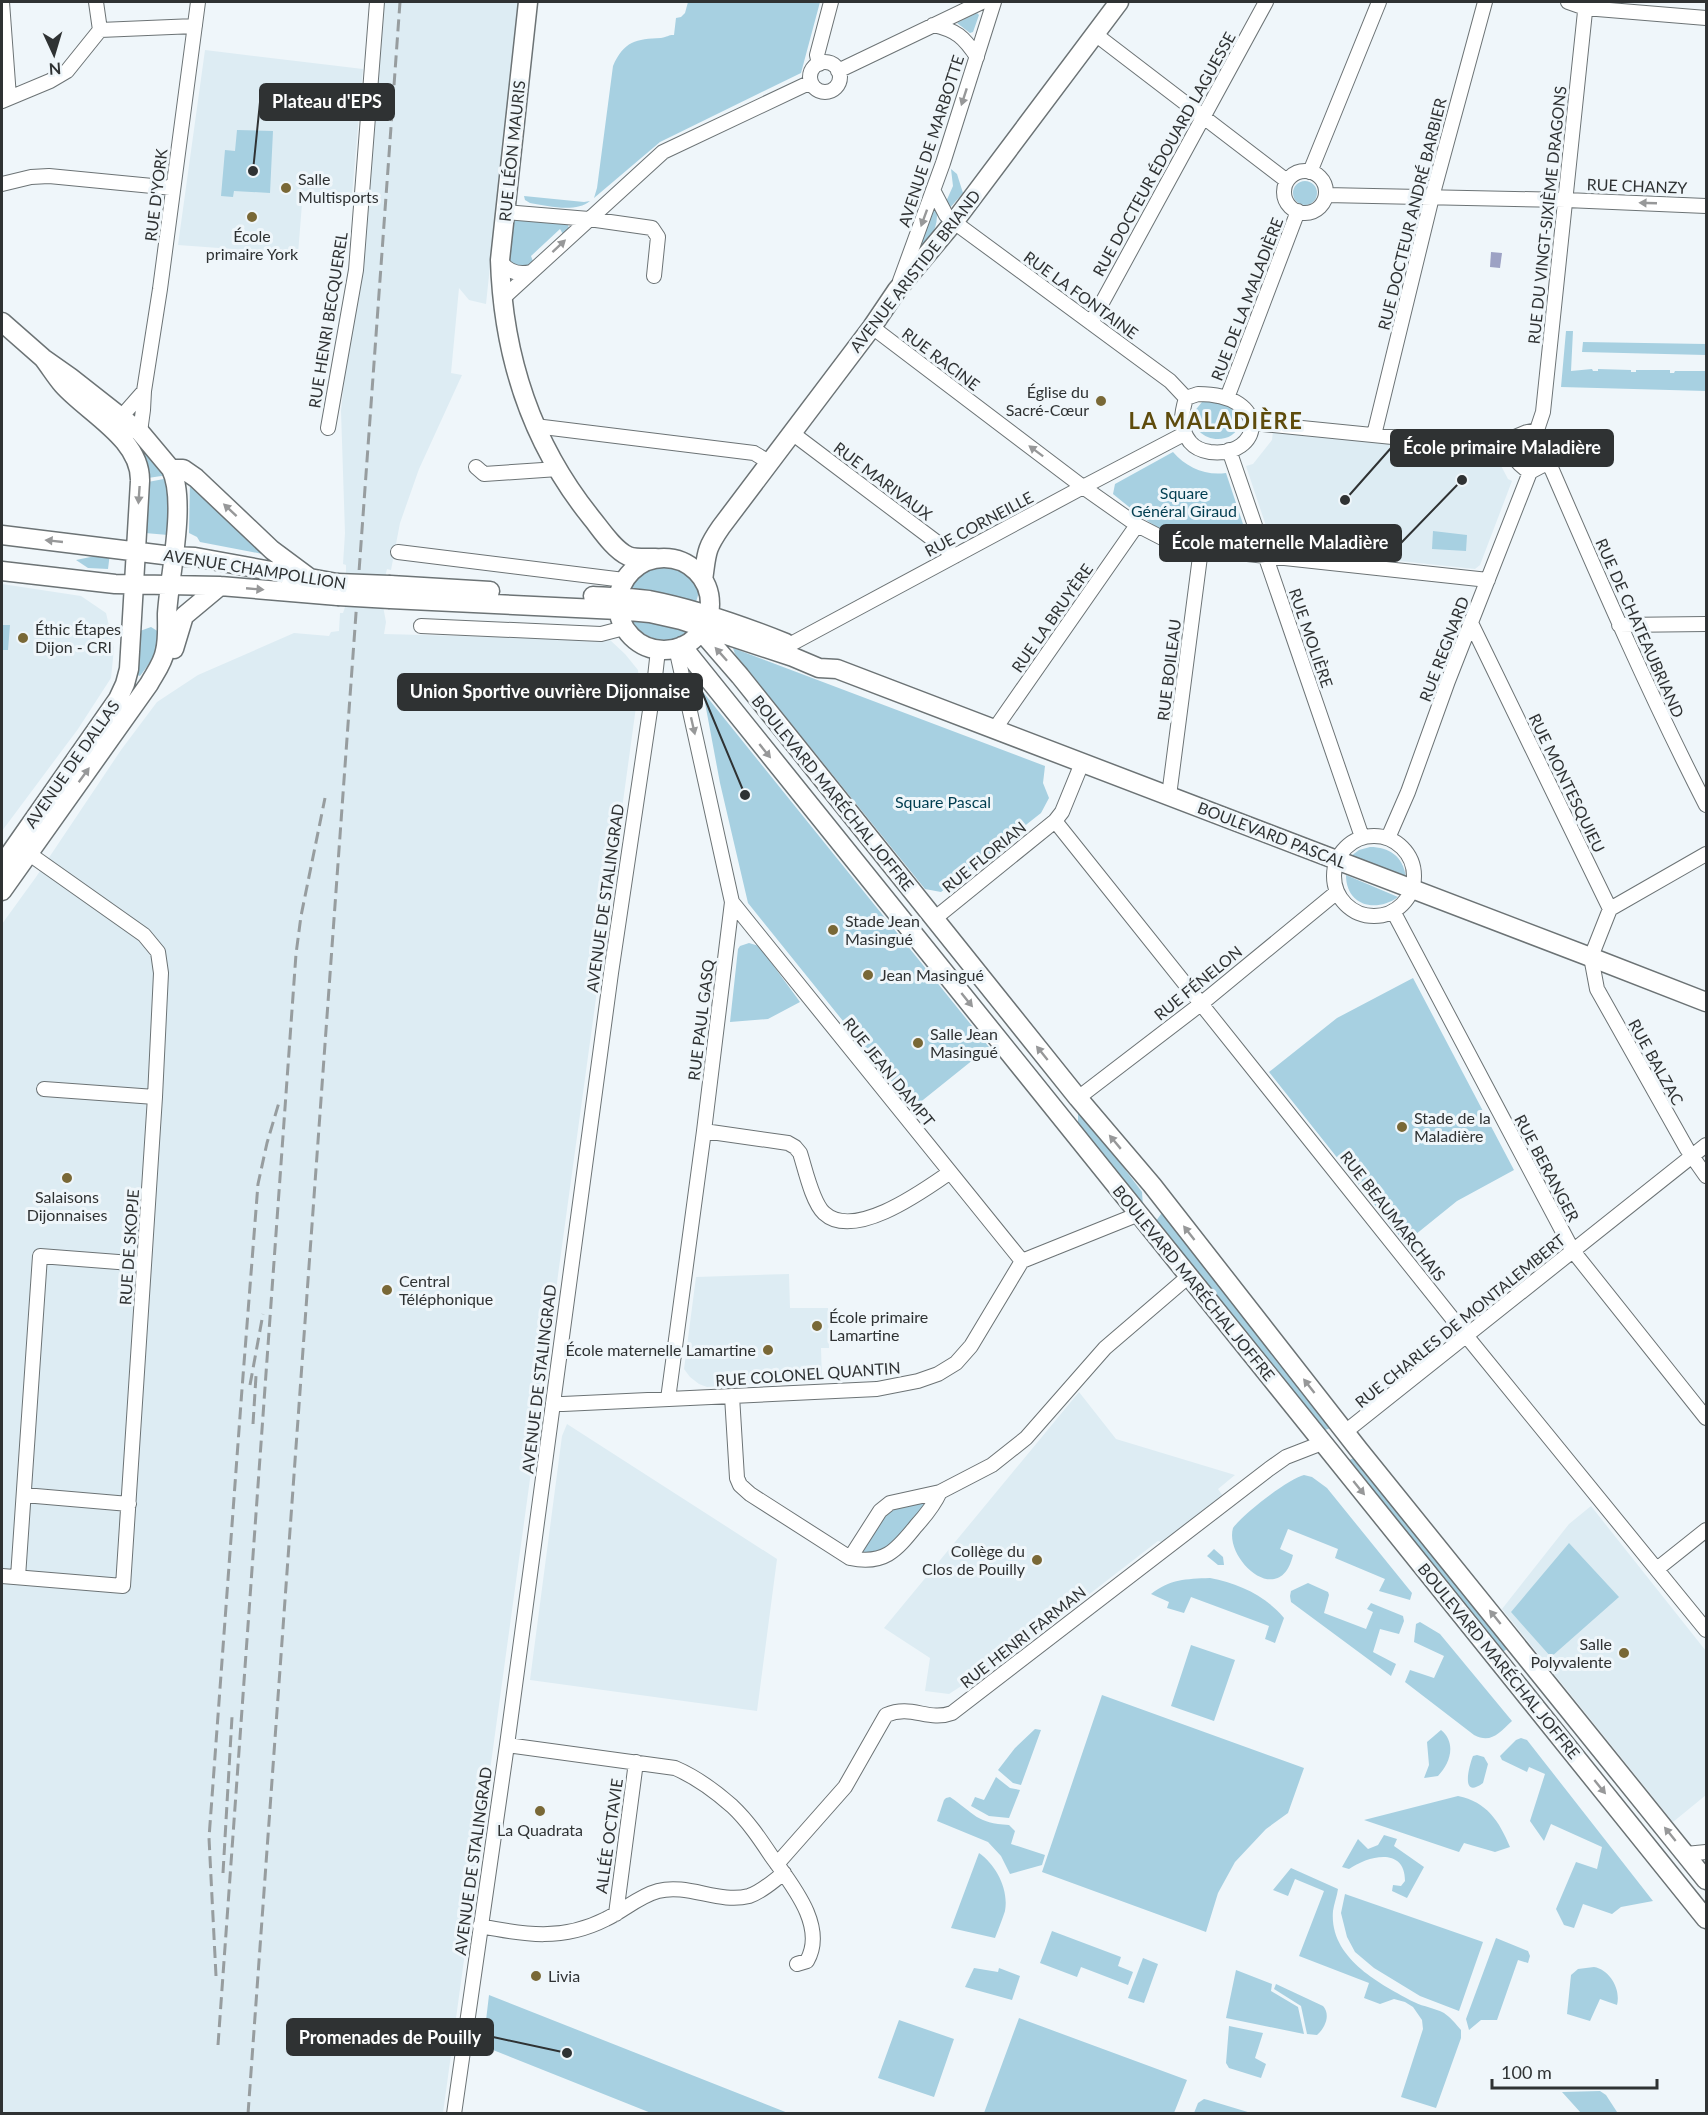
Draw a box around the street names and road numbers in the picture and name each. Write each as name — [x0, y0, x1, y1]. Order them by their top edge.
street label: RUE DOCTEUR ÉDOUARD LAGUESSE — [1088, 28, 1239, 279]
street label: AVENUE DE MARBOTTE — [894, 53, 967, 229]
street label: RUE LÉON MAURIS — [495, 79, 528, 222]
street label: RUE DU VINGT-SIXIÈME DRAGONS — [1523, 85, 1570, 345]
street label: RUE DOCTEUR ANDRÉ BARBIER — [1373, 96, 1450, 332]
street label: RUE D'YORK — [140, 147, 171, 242]
street label: RUE CHANZY — [1586, 174, 1688, 197]
street label: AVENUE ARISTIDE BRIAND — [845, 186, 984, 355]
street label: RUE DE LA MALADIÈRE — [1207, 215, 1286, 383]
street label: RUE HENRI BECQUEREL — [304, 230, 351, 410]
street label: RUE LA FONTAINE — [1020, 247, 1142, 342]
street label: RUE RACINE — [899, 323, 984, 394]
street label: RUE MARIVAUX — [830, 438, 937, 524]
street label: RUE CORNEILLE — [921, 487, 1036, 560]
street label: RUE DE CHATEAUBRIAND — [1592, 535, 1689, 720]
street label: AVENUE CHAMPOLLION — [163, 545, 348, 592]
street label: RUE LA BRUYÈRE — [1007, 560, 1096, 676]
street label: RUE MOLIÈRE — [1286, 586, 1337, 690]
street label: RUE REGNARD — [1415, 594, 1472, 704]
street label: RUE BOILEAU — [1153, 618, 1184, 722]
street label: BOULEVARD MARÉCHAL JOFFRE — [749, 691, 918, 894]
street label: AVENUE DE DALLAS — [20, 696, 123, 831]
street label: RUE MONTESQUIEU — [1526, 710, 1609, 855]
street label: BOULEVARD PASCAL — [1195, 797, 1349, 872]
street label: AVENUE DE STALINGRAD — [582, 802, 627, 993]
street label: RUE FLORIAN — [938, 817, 1029, 896]
street label: RUE FÉNELON — [1150, 941, 1245, 1024]
street label: RUE PAUL GASQ — [684, 958, 717, 1082]
street label: RUE JEAN DAMPT — [840, 1014, 939, 1130]
street label: RUE BALZAC — [1625, 1016, 1688, 1108]
street label: RUE BERANGER — [1511, 1111, 1584, 1225]
street label: RUE BEAUMARCHAIS — [1337, 1147, 1450, 1284]
street label: BOULEVARD MARÉCHAL JOFFRE — [1110, 1181, 1279, 1384]
street label: RUE DE SKOPJE — [115, 1188, 142, 1306]
street label: RUE CHARLES DE MONTALEMBERT — [1351, 1230, 1569, 1411]
street label: AVENUE DE STALINGRAD — [517, 1283, 560, 1475]
street label: RUE COLONEL QUANTIN — [715, 1358, 901, 1389]
street label: BOULEVARD MARÉCHAL JOFFRE — [1415, 1559, 1584, 1762]
street label: RUE HENRI FARMAN — [956, 1582, 1089, 1692]
street label: AVENUE DE STALINGRAD — [450, 1765, 495, 1956]
street label: ALLÉE OCTAVIE — [591, 1777, 626, 1895]

